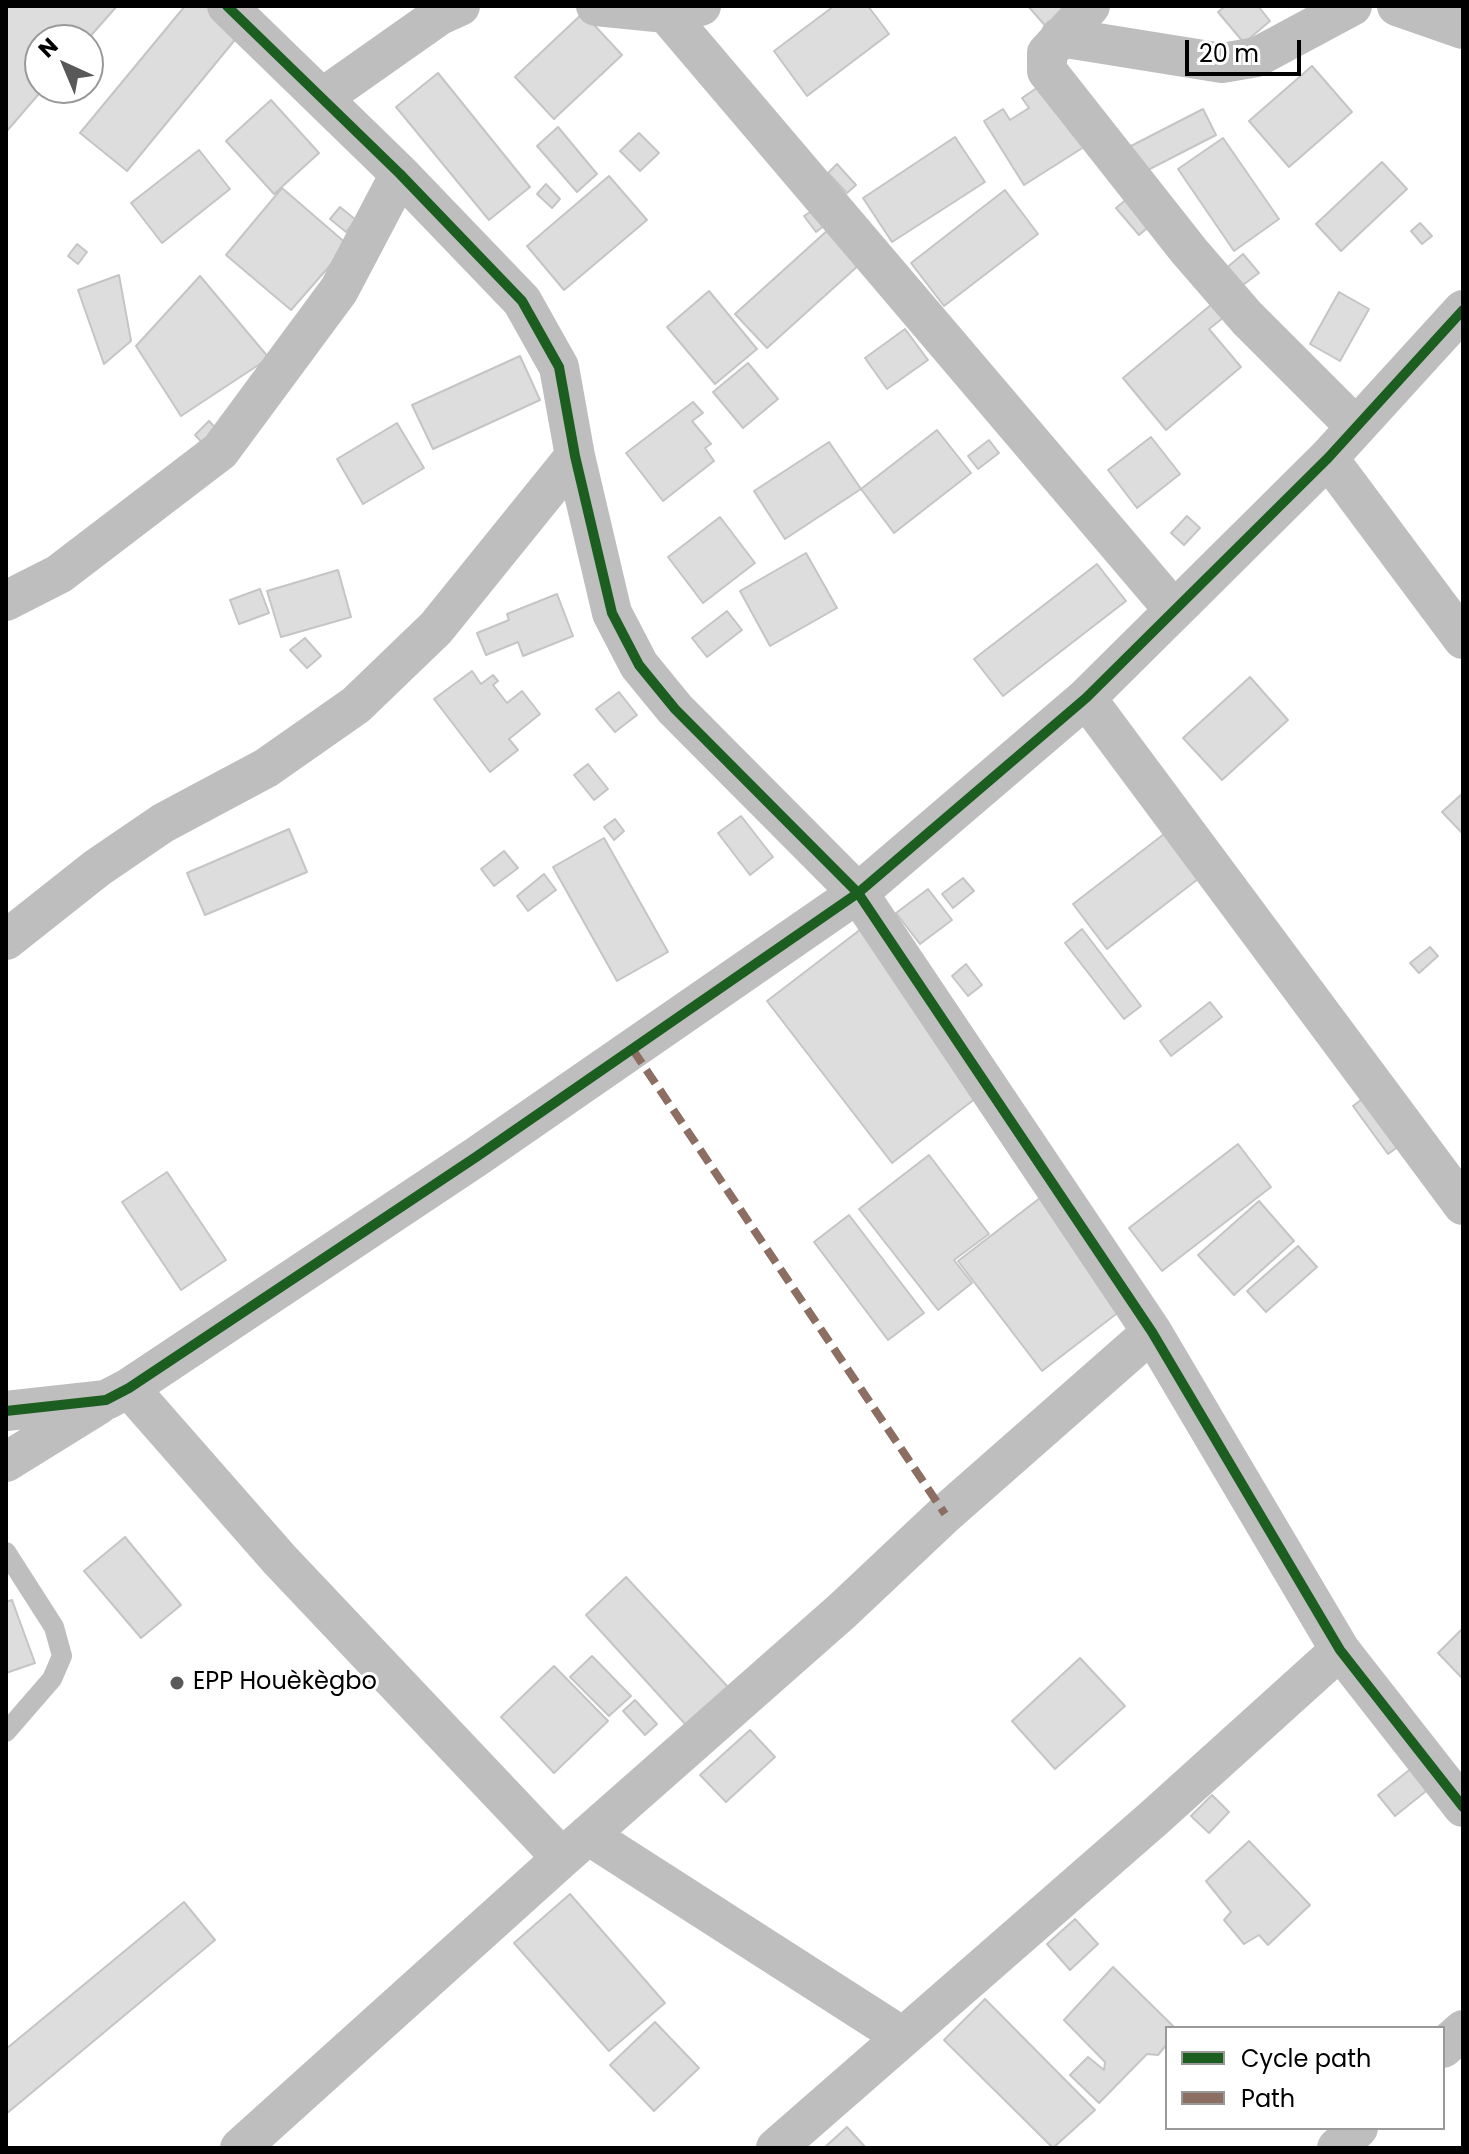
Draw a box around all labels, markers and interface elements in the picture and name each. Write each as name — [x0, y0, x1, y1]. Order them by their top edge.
north arrow — [24, 24, 104, 104]
scale bar — [1189, 24, 1305, 74]
text: N — [32, 31, 65, 65]
text: 20 m — [1199, 37, 1259, 70]
place label: EPP Houèkègbo — [193, 1669, 377, 1697]
marker: EPP Houèkègbo — [168, 1674, 186, 1692]
legend — [1165, 2026, 1445, 2130]
text: Cycle path — [1241, 2042, 1371, 2075]
text: Path — [1241, 2082, 1295, 2115]

